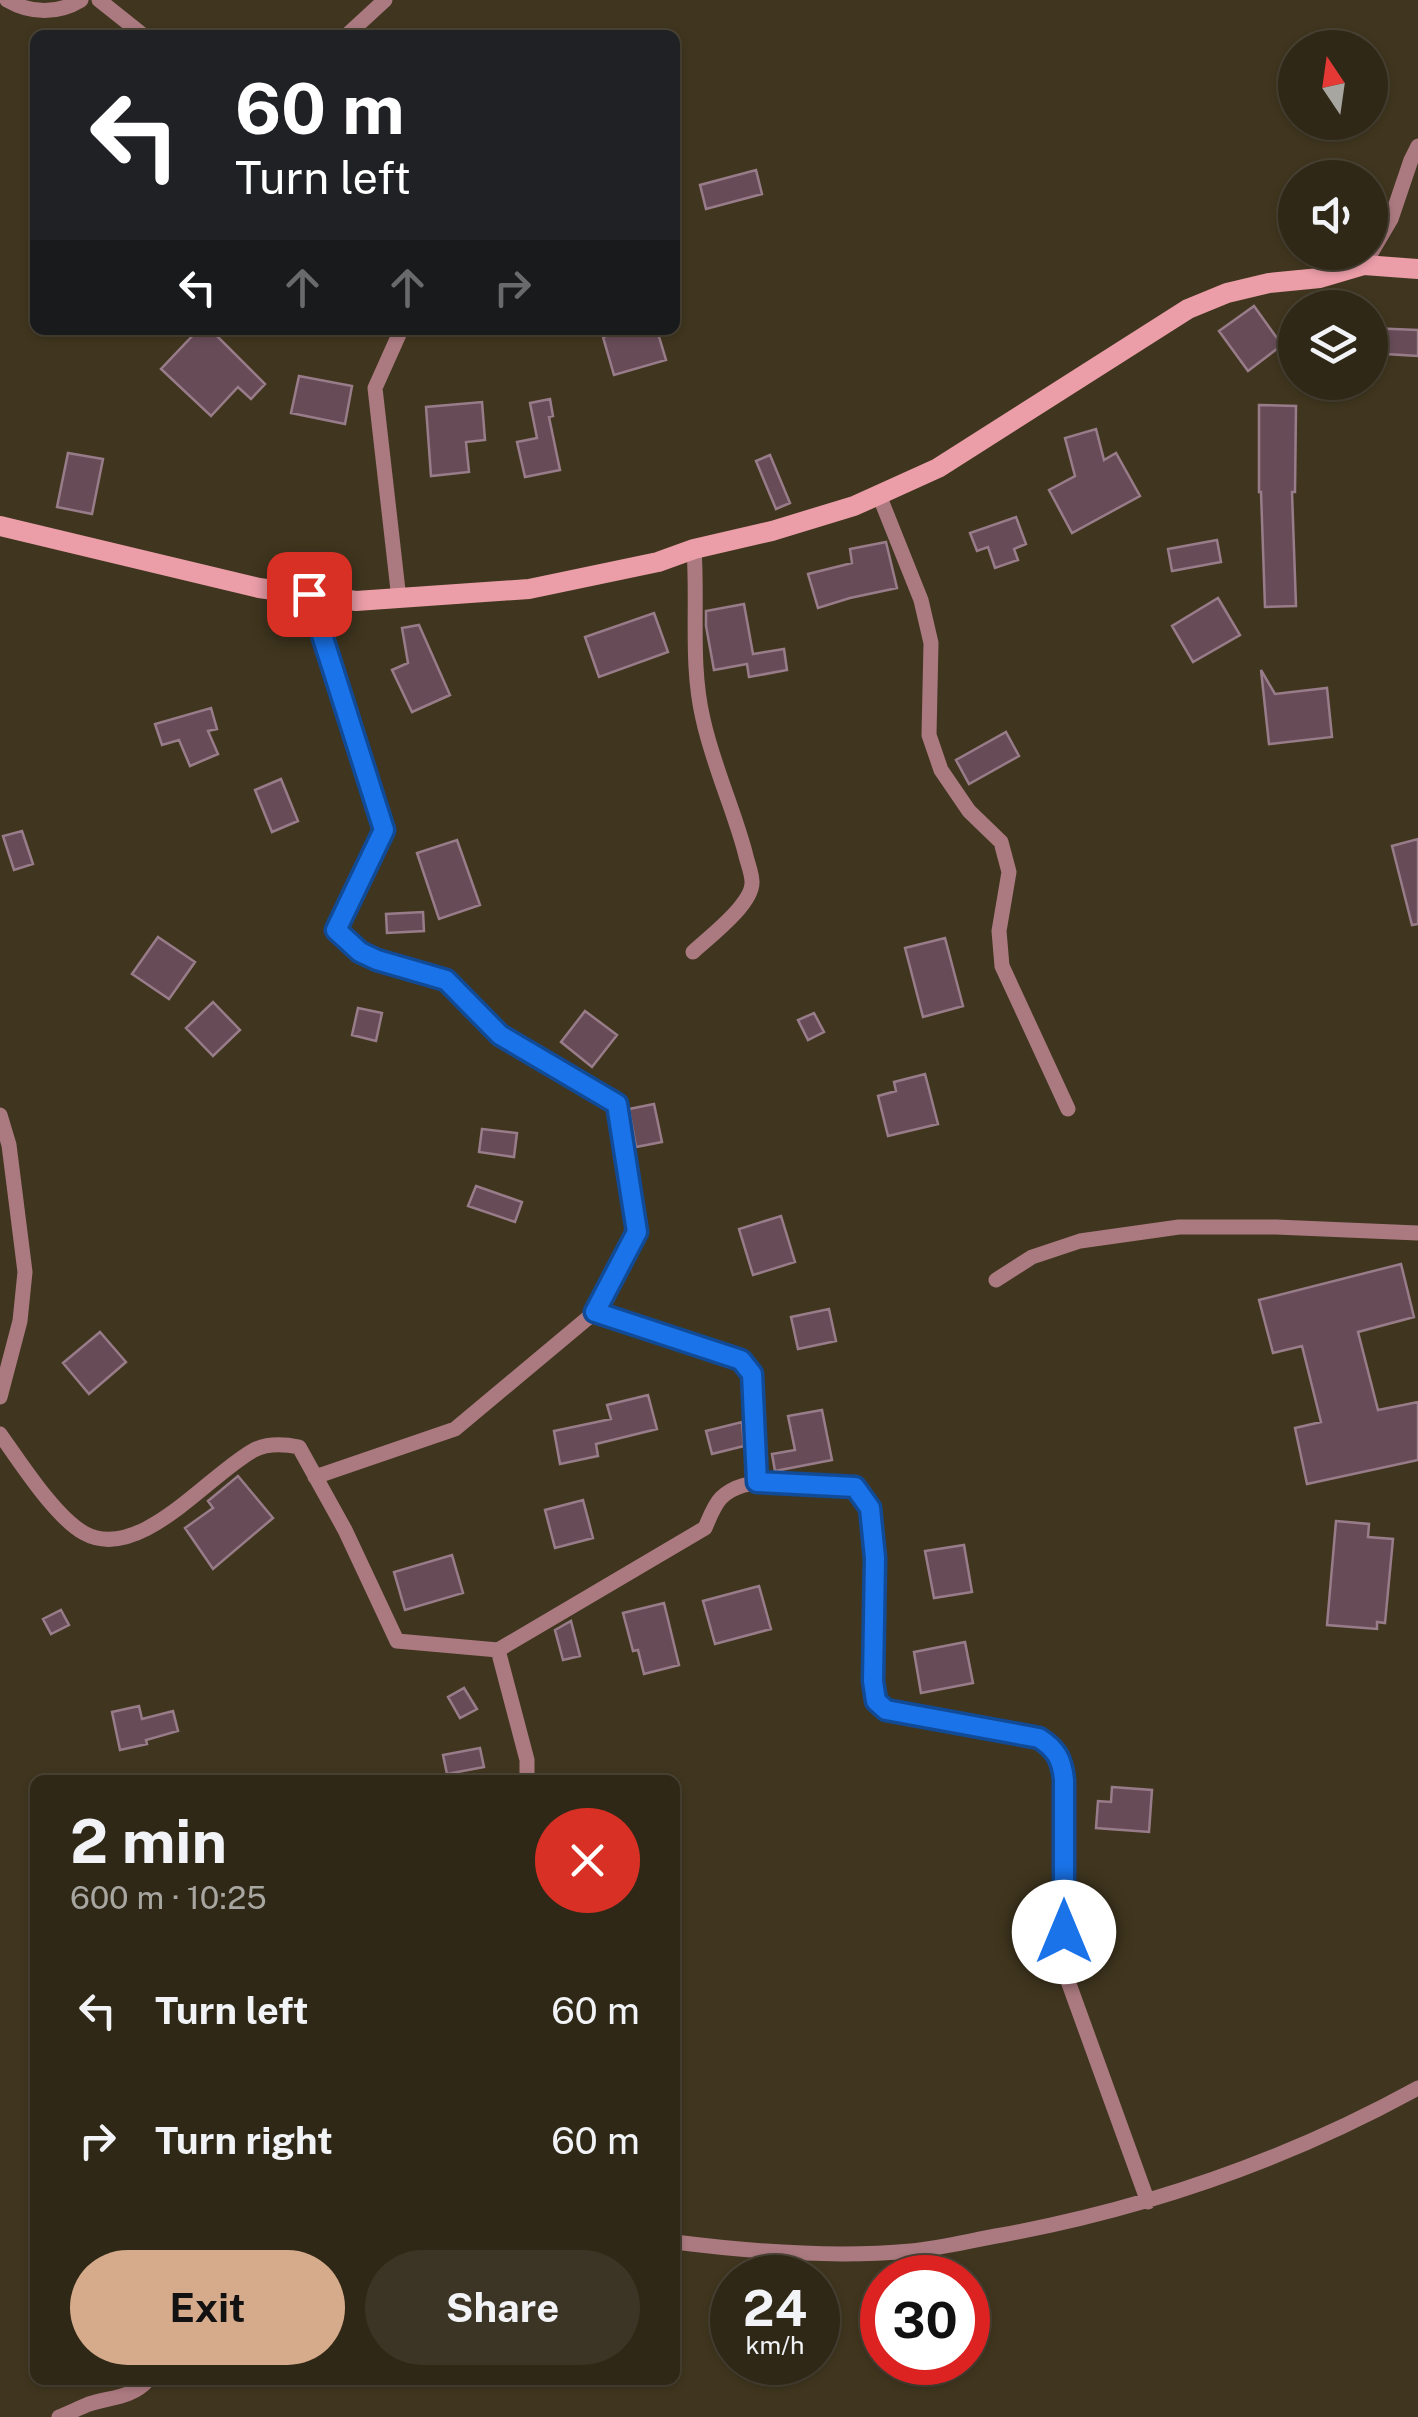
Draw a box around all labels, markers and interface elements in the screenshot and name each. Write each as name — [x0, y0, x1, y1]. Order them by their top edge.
north arrow — [1278, 30, 1388, 140]
map controls — [1278, 30, 1388, 400]
text: 60 m — [235, 67, 405, 150]
icon: left — [70, 70, 200, 200]
text: Turn left — [235, 151, 411, 204]
button: sound — [1278, 160, 1388, 270]
icon: left — [170, 260, 225, 315]
icon: ahead — [275, 260, 330, 315]
icon: ahead — [380, 260, 435, 315]
icon: right — [485, 260, 540, 315]
button: layers — [1278, 290, 1388, 400]
pin — [267, 552, 352, 637]
icon: arrive — [282, 567, 337, 622]
text: 2 min — [70, 1806, 227, 1877]
button: close — [535, 1808, 640, 1913]
text: 600 m · 10:25 — [70, 1879, 267, 1916]
position arrow — [1012, 1880, 1116, 1984]
icon: left — [70, 1983, 125, 2038]
text: Turn left — [155, 1988, 309, 2033]
text: 60 m — [551, 1988, 640, 2033]
icon: right — [70, 2113, 125, 2168]
text: Turn right — [155, 2118, 333, 2163]
text: 60 m — [551, 2118, 640, 2163]
button: Exit — [70, 2250, 345, 2365]
button: Share — [365, 2250, 640, 2365]
speed limit sign: 30 — [860, 2255, 990, 2385]
text: 24 — [743, 2278, 807, 2337]
text: km/h — [746, 2330, 804, 2360]

